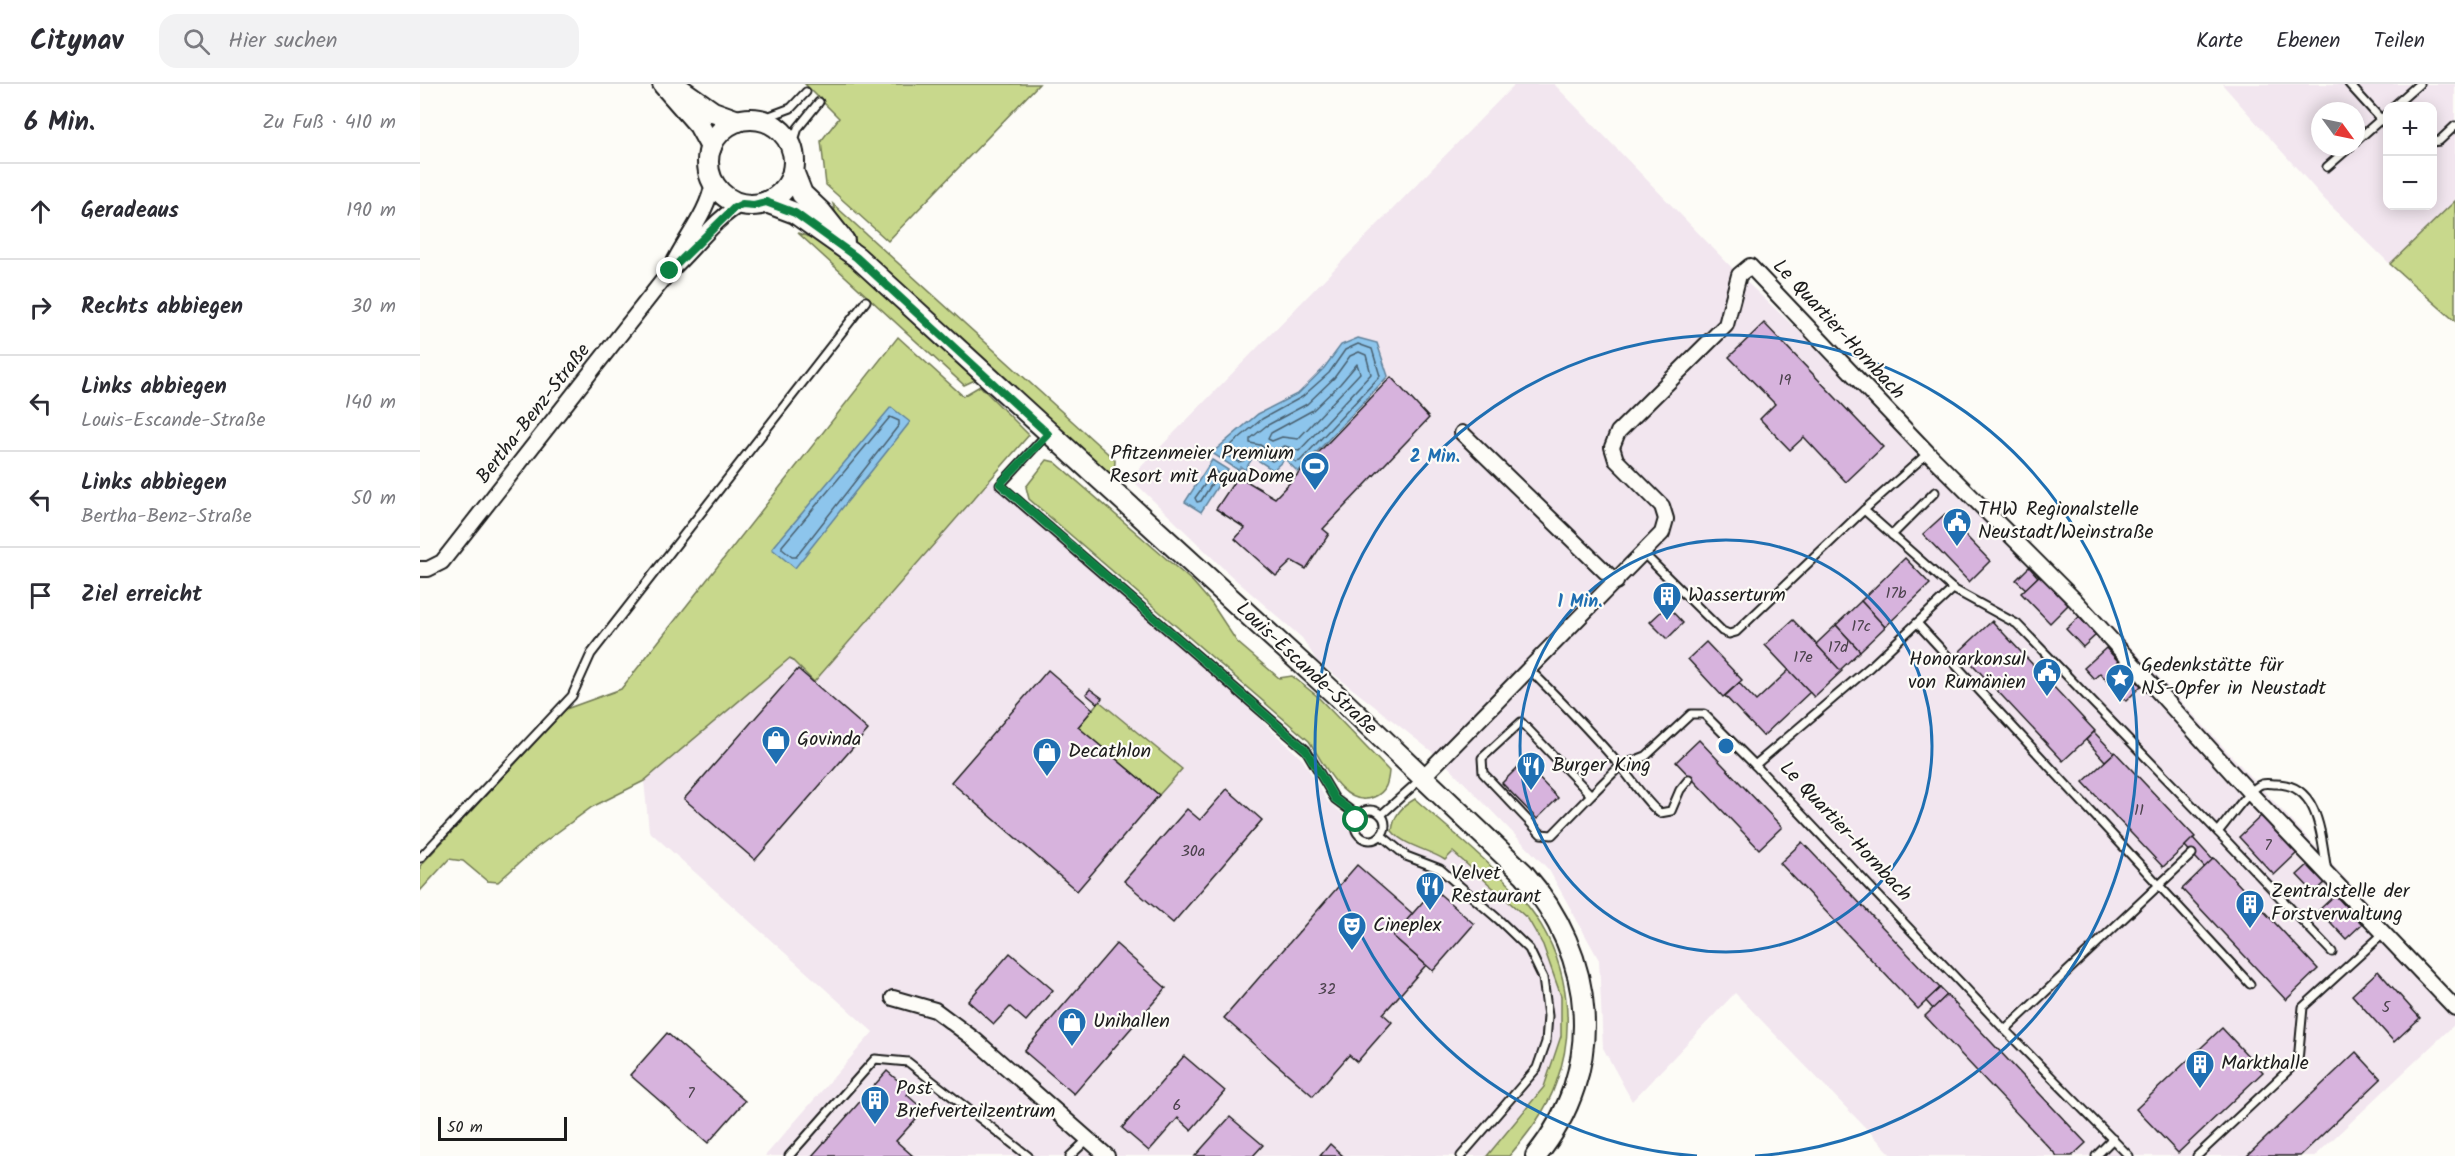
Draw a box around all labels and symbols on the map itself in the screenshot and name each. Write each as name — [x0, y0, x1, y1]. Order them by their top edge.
north arrow — [2311, 102, 2365, 156]
street label: Le Quartier-Hornbach — [1764, 252, 1912, 408]
route end — [656, 257, 682, 283]
street label: Bertha-Benz-Straße — [469, 337, 599, 491]
house number: 19 — [1779, 368, 1792, 393]
place label: Pfitzenmeier Premium Resort mit AquaDome — [1109, 438, 1294, 493]
text: 2 Min. — [1410, 443, 1460, 472]
sports icon: Pfitzenmeier Premium Resort mit AquaDome — [1299, 450, 1331, 492]
place label: THW Regionalstelle Neustadt/Weinstraße — [1978, 494, 2154, 549]
public building icon: THW Regionalstelle Neustadt/Weinstraße — [1941, 506, 1973, 548]
building icon: Wasserturm — [1651, 580, 1683, 622]
place label: Wasserturm — [1688, 580, 1786, 612]
house number: 17b — [1886, 581, 1907, 606]
text: 1 Min. — [1558, 588, 1602, 617]
street label: Louis-Escande-Straße — [1228, 594, 1384, 744]
house number: 17c — [1851, 614, 1871, 639]
house number: 17d — [1828, 635, 1849, 660]
place label: Honorarkonsul von Rumänien — [1908, 644, 2026, 699]
house number: 17e — [1793, 645, 1813, 670]
place label: Gedenkstätte für NS-Opfer in Neustadt — [2141, 650, 2327, 705]
public building icon: Honorarkonsul von Rumänien — [2031, 656, 2063, 698]
place icon: Gedenkstätte für NS-Opfer in Neustadt — [2104, 662, 2136, 704]
shop icon: Govinda — [760, 724, 792, 766]
place label: Govinda — [797, 724, 862, 756]
shop icon: Decathlon — [1031, 736, 1063, 778]
place label: Decathlon — [1068, 736, 1151, 768]
centre of rings — [1716, 736, 1736, 756]
restaurant icon: Burger King — [1515, 750, 1547, 792]
place label: Burger King — [1552, 750, 1651, 782]
street label: Le Quartier-Hornbach — [1771, 754, 1919, 910]
house number: 11 — [2134, 798, 2144, 823]
route start — [1342, 806, 1368, 832]
house number: 7 — [2264, 833, 2272, 858]
house number: 30a — [1181, 839, 1205, 864]
place label: Velvet Restaurant — [1451, 858, 1542, 913]
restaurant icon: Velvet Restaurant — [1414, 870, 1446, 912]
place label: Zentralstelle der Forstverwaltung — [2271, 876, 2411, 931]
building icon: Zentralstelle der Forstverwaltung — [2234, 888, 2266, 930]
theatre icon: Cineplex — [1336, 910, 1368, 952]
place label: Cineplex — [1373, 910, 1442, 942]
house number: 32 — [1318, 977, 1336, 1002]
house number: 5 — [2382, 995, 2392, 1020]
shop icon: Unihallen — [1056, 1006, 1088, 1048]
place label: Unihallen — [1093, 1006, 1170, 1038]
building icon: Markthalle — [2184, 1048, 2216, 1090]
place label: Markthalle — [2221, 1048, 2309, 1080]
place label: Post Briefverteilzentrum — [896, 1073, 1056, 1128]
house number: 7 — [687, 1081, 695, 1106]
building icon: Post Briefverteilzentrum — [859, 1084, 891, 1126]
house number: 6 — [1173, 1093, 1181, 1118]
scale bar — [438, 1114, 567, 1142]

